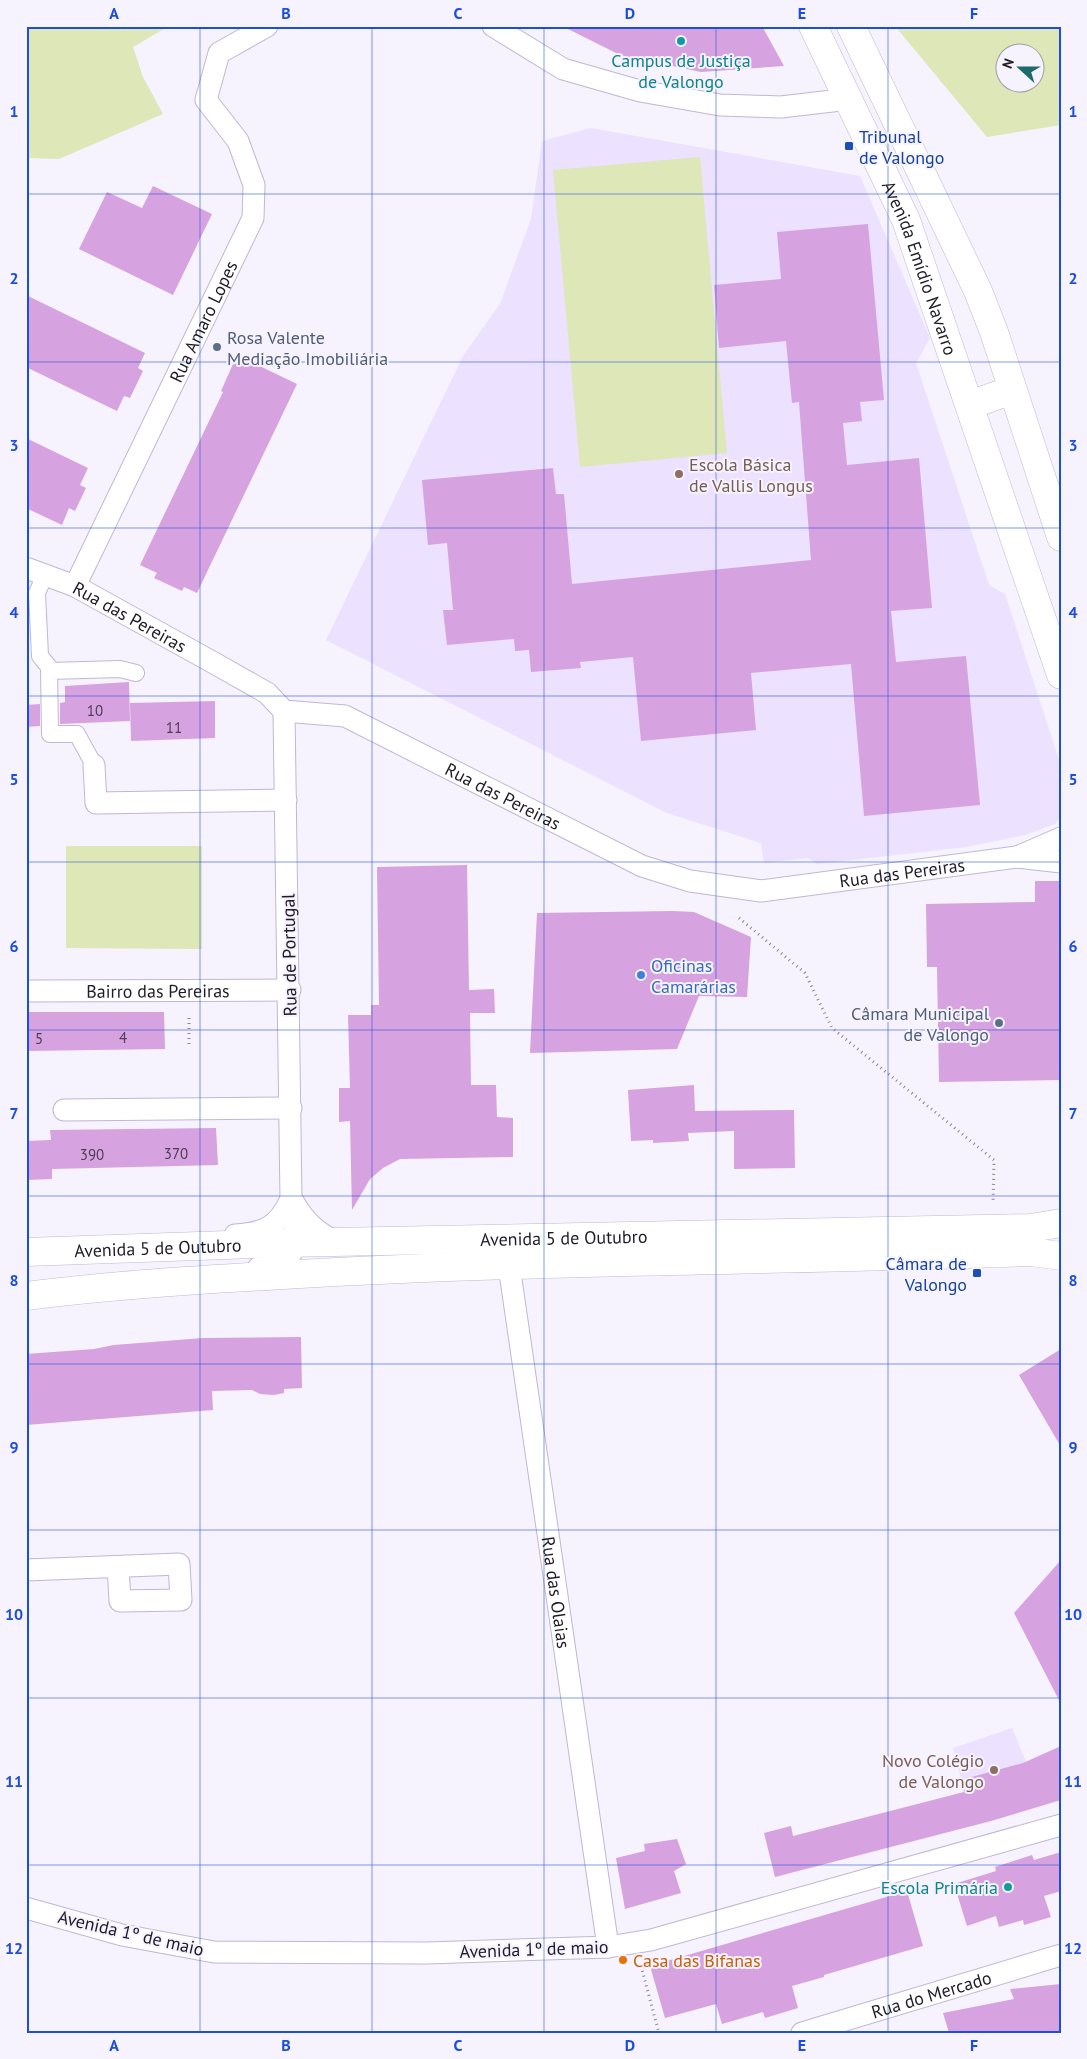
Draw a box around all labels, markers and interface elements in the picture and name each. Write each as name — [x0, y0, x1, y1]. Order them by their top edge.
text: A — [109, 3, 119, 23]
text: B — [281, 3, 291, 23]
text: C — [454, 3, 463, 23]
text: D — [625, 3, 635, 23]
text: E — [798, 3, 806, 23]
text: F — [970, 3, 978, 23]
marker: Campus de Justiça de Valongo — [675, 35, 687, 47]
north arrow — [994, 42, 1044, 92]
place label: Campus de Justiça de Valongo — [611, 49, 751, 93]
text: N — [998, 56, 1018, 71]
text: 1 — [9, 101, 19, 121]
text: 1 — [1068, 101, 1078, 121]
place label: Tribunal de Valongo — [859, 125, 944, 169]
marker: Tribunal de Valongo — [843, 140, 855, 152]
street label: Avenida Emídio Navarro — [877, 177, 963, 358]
street label: Rua Amaro Lopes — [164, 257, 242, 386]
text: 2 — [9, 268, 19, 288]
text: 2 — [1068, 268, 1078, 288]
place label: Rosa Valente Mediação Imobiliária — [227, 326, 388, 370]
marker: Rosa Valente Mediação Imobiliária — [211, 341, 223, 353]
text: 3 — [9, 435, 19, 455]
text: 3 — [1068, 435, 1078, 455]
place label: Escola Básica de Vallis Longus — [689, 453, 813, 497]
marker: Escola Básica de Vallis Longus — [673, 468, 685, 480]
street label: Rua das Pereiras — [69, 576, 191, 657]
text: 4 — [9, 602, 19, 622]
text: 4 — [1068, 602, 1078, 622]
house number: 10 — [87, 701, 103, 720]
house number: 11 — [166, 718, 182, 737]
street label: Rua das Pereiras — [441, 757, 565, 835]
text: 5 — [9, 769, 19, 789]
text: 5 — [1068, 769, 1078, 789]
street label: Rua das Pereiras — [838, 853, 966, 892]
street label: Rua de Portugal — [276, 893, 302, 1017]
text: 6 — [9, 936, 19, 956]
text: 6 — [1068, 936, 1078, 956]
place label: Oficinas Camarárias — [651, 954, 736, 998]
marker: Oficinas Camarárias — [635, 969, 647, 981]
street label: Bairro das Pereiras — [86, 979, 230, 1002]
place label: Câmara Municipal de Valongo — [851, 1002, 990, 1046]
marker: Câmara Municipal de Valongo — [993, 1017, 1005, 1029]
house number: 4 — [119, 1028, 127, 1047]
house number: 5 — [35, 1029, 43, 1048]
text: 7 — [9, 1103, 19, 1123]
text: 7 — [1068, 1103, 1078, 1123]
house number: 370 — [164, 1144, 188, 1163]
house number: 390 — [80, 1145, 104, 1164]
street label: Avenida 5 de Outubro — [480, 1224, 648, 1251]
street label: Avenida 5 de Outubro — [74, 1233, 242, 1262]
place label: Câmara de Valongo — [886, 1252, 967, 1296]
marker: Câmara de Valongo — [971, 1267, 983, 1279]
text: 8 — [9, 1270, 19, 1290]
text: 8 — [1068, 1270, 1078, 1290]
text: 9 — [9, 1437, 19, 1457]
text: 9 — [1068, 1437, 1078, 1457]
street label: Rua das Olaias — [537, 1535, 576, 1650]
text: 10 — [5, 1604, 23, 1624]
text: 10 — [1064, 1604, 1082, 1624]
place label: Novo Colégio de Valongo — [882, 1749, 984, 1793]
marker: Novo Colégio de Valongo — [988, 1764, 1000, 1776]
text: 11 — [5, 1771, 23, 1791]
text: 11 — [1064, 1771, 1082, 1791]
place label: Escola Primária — [881, 1876, 998, 1899]
marker: Escola Primária — [1002, 1881, 1014, 1893]
street label: Avenida 1º de maio — [56, 1905, 206, 1961]
street label: Avenida 1º de maio — [459, 1935, 609, 1963]
text: 12 — [5, 1938, 23, 1958]
text: 12 — [1064, 1938, 1082, 1958]
place label: Casa das Bifanas — [633, 1949, 761, 1972]
marker: Casa das Bifanas — [617, 1954, 629, 1966]
street label: Rua do Mercado — [869, 1965, 994, 2023]
text: A — [109, 2035, 119, 2055]
text: B — [281, 2035, 291, 2055]
text: C — [454, 2035, 463, 2055]
text: D — [625, 2035, 635, 2055]
text: E — [798, 2035, 806, 2055]
text: F — [970, 2035, 978, 2055]

